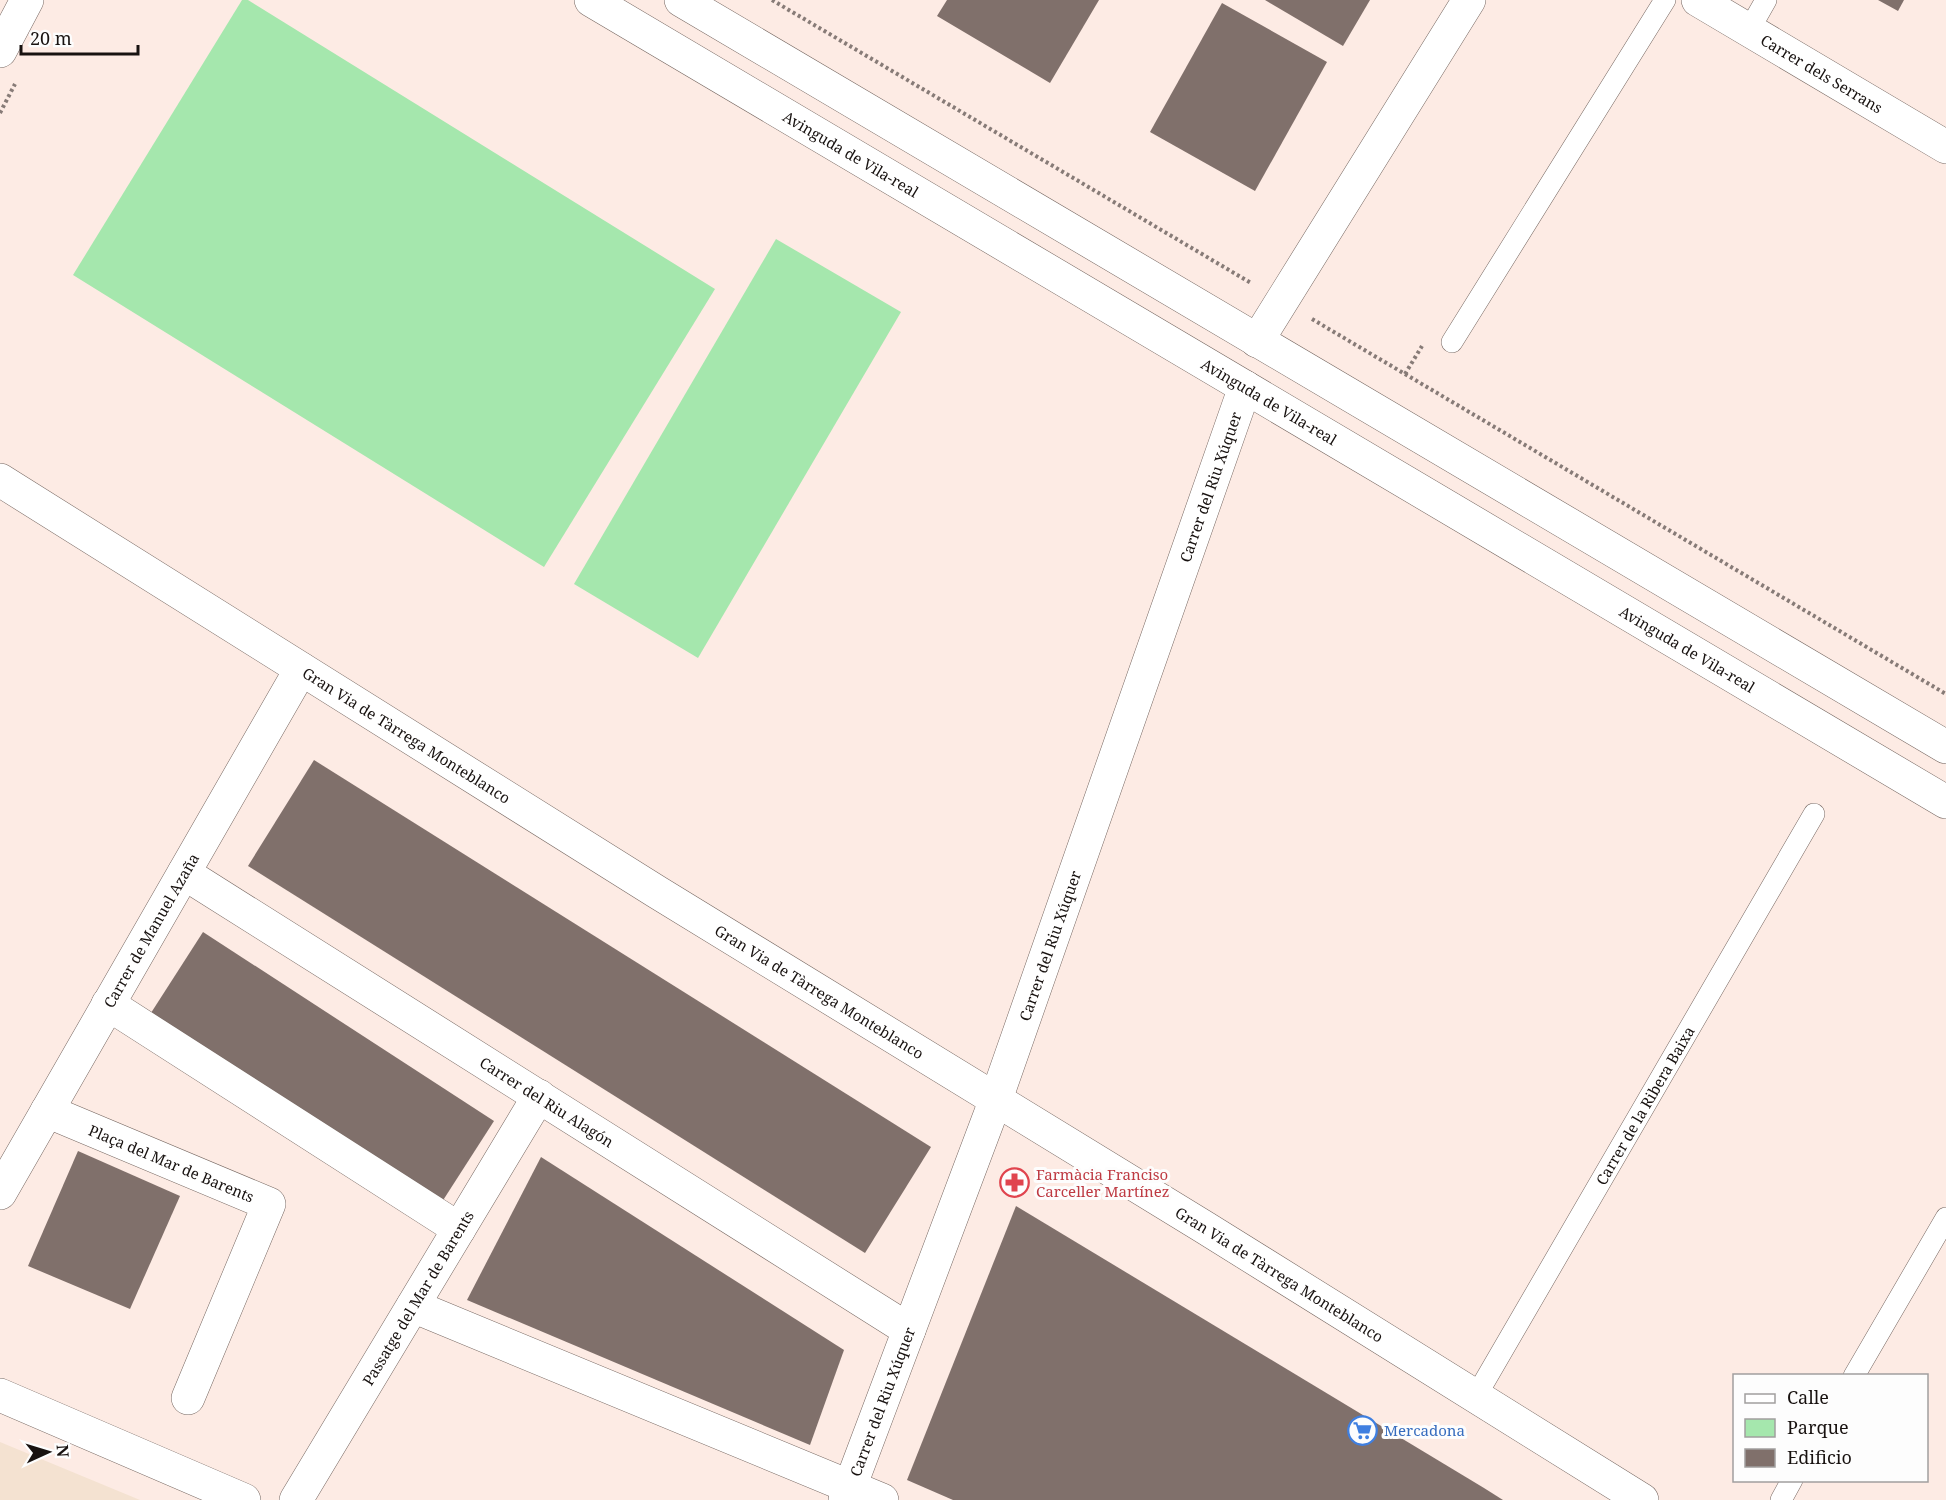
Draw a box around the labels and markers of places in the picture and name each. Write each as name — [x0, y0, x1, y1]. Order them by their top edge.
place label: Farmàcia Franciso Carceller Martínez — [1036, 1164, 1169, 1201]
pharmacy icon: Farmàcia Franciso Carceller Martínez — [999, 1167, 1031, 1199]
supermarket icon: Mercadona — [1347, 1414, 1379, 1446]
place label: Mercadona — [1384, 1420, 1465, 1440]

